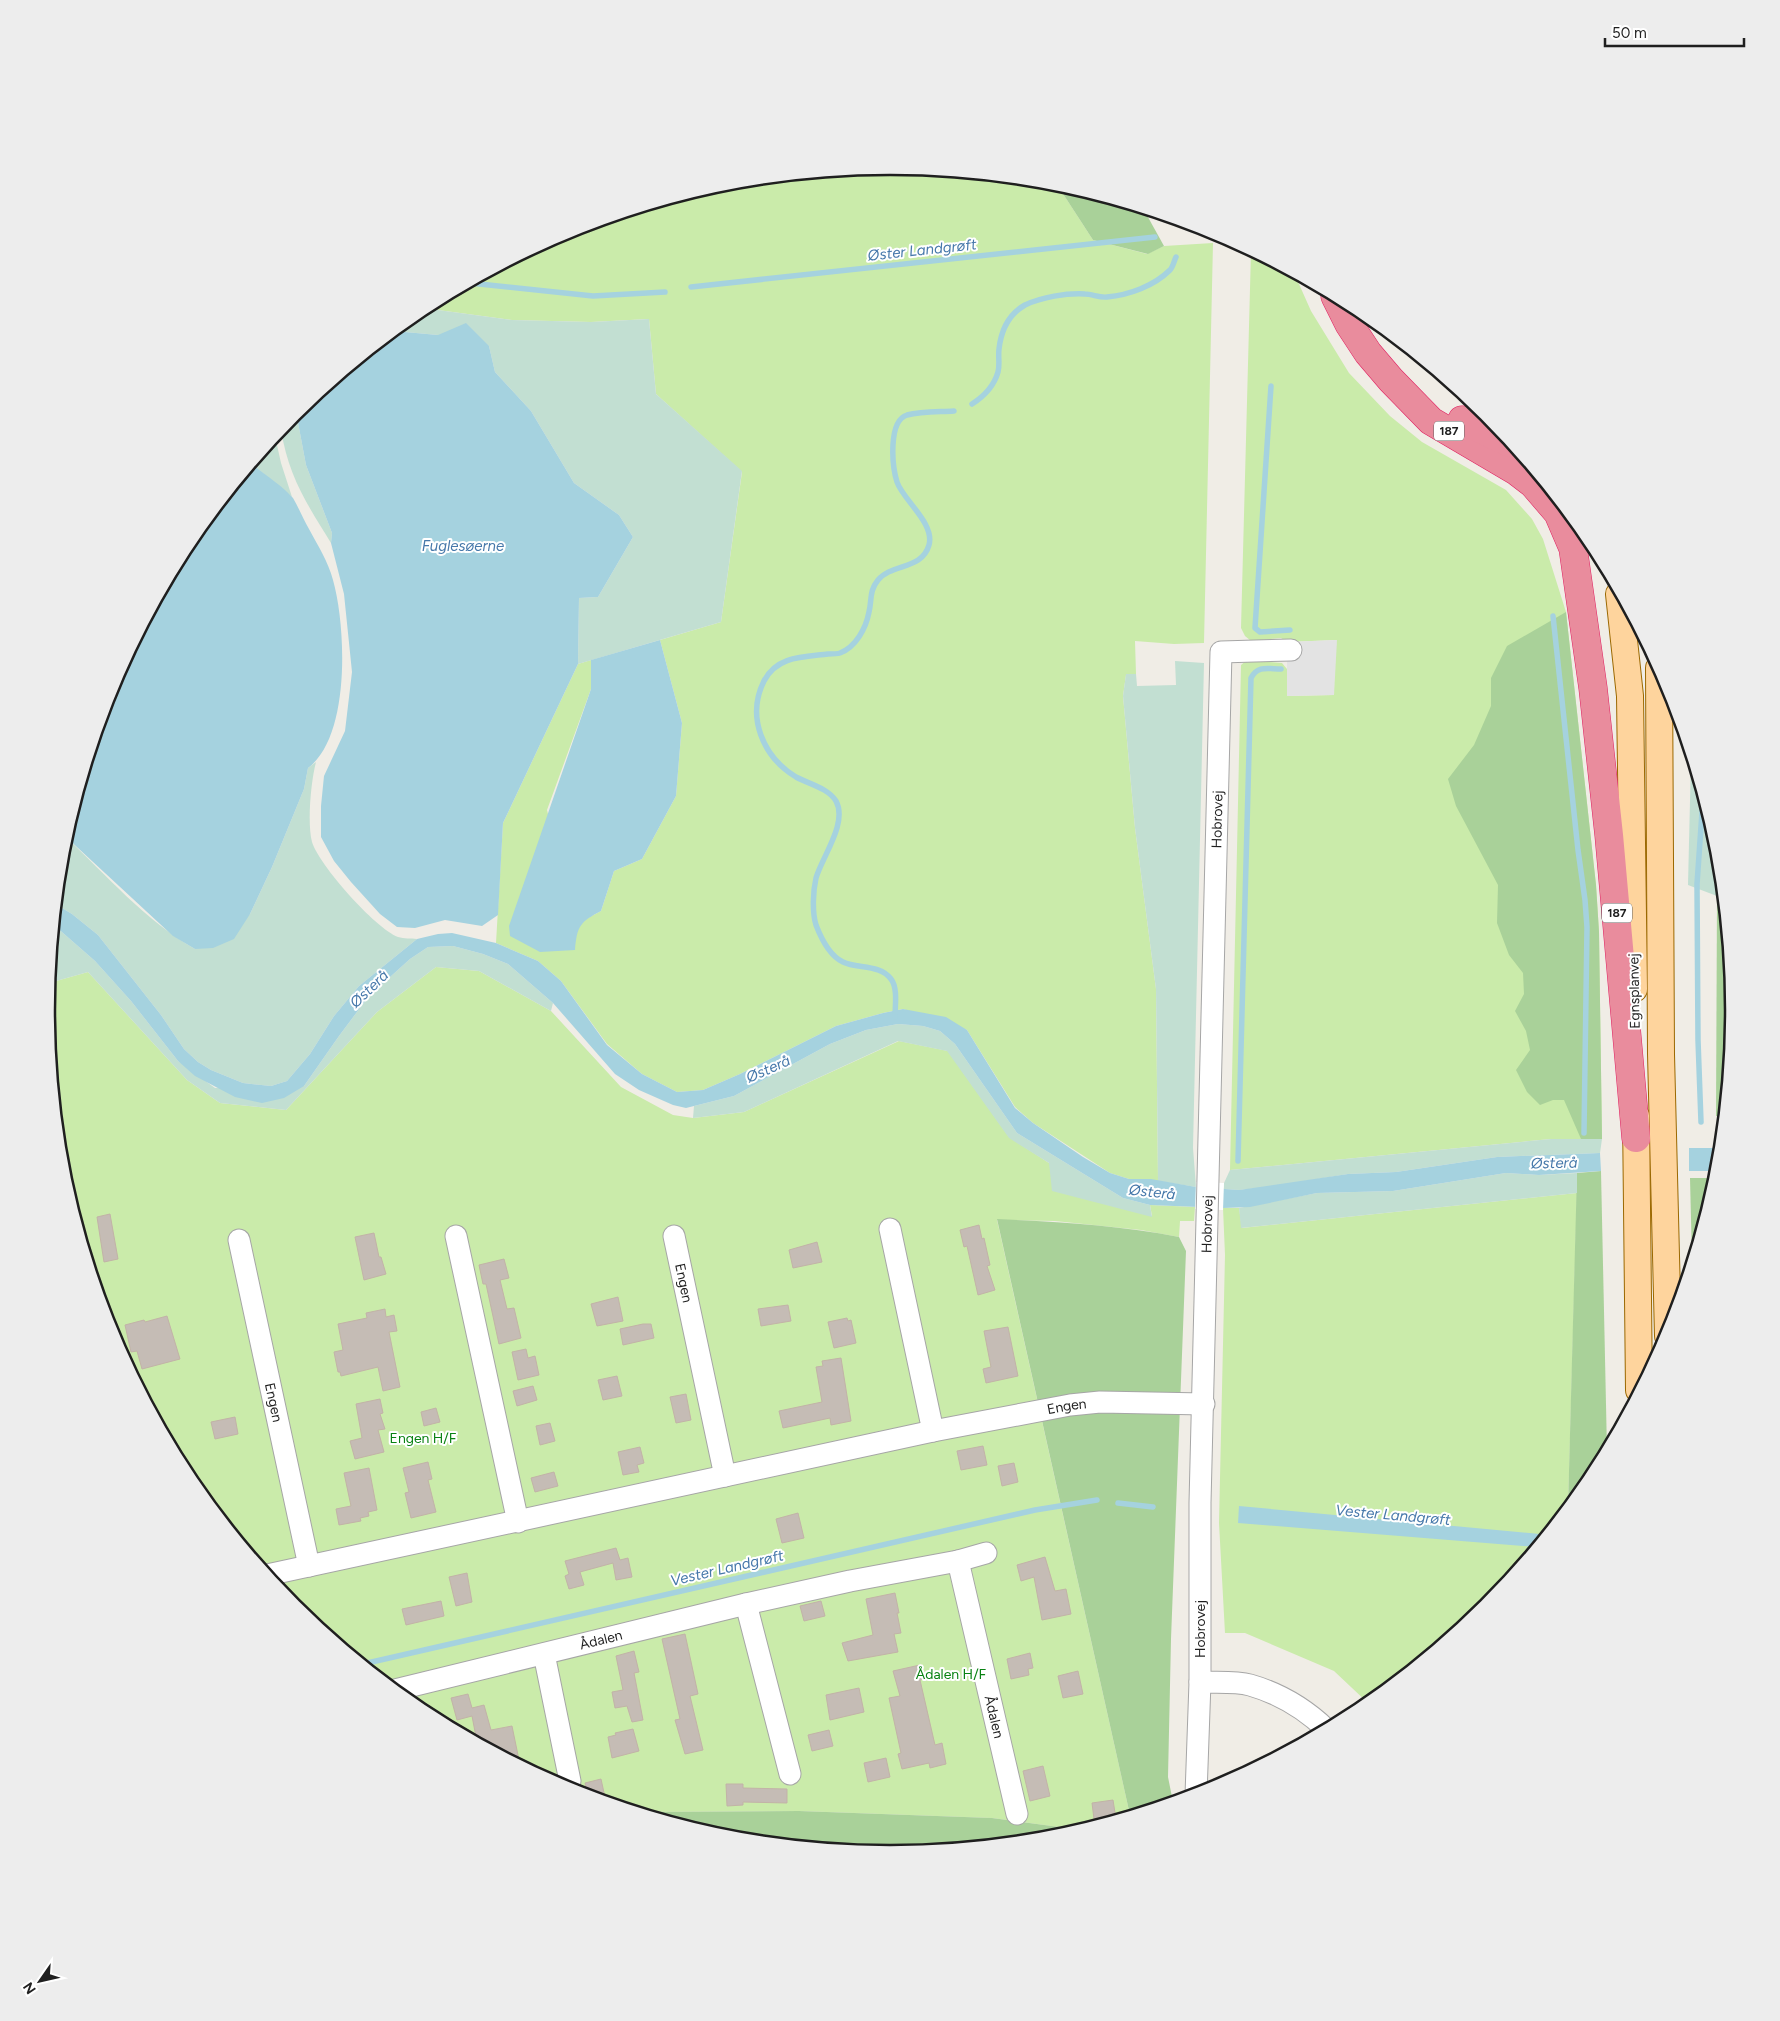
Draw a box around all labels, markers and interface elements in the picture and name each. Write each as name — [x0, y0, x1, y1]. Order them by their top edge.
scale bar — [1605, 15, 1744, 47]
text: 50 m — [1612, 24, 1647, 42]
water label: Øster Landgrøft — [866, 235, 978, 265]
road number: 187 — [1434, 422, 1464, 441]
water label: Fuglesøerne — [422, 537, 504, 555]
street label: Hobrovej — [1208, 790, 1227, 849]
road number: 187 — [1602, 904, 1632, 922]
street label: Egnsplanvej — [1625, 953, 1644, 1029]
water label: Østerå — [345, 966, 392, 1012]
water label: Østerå — [742, 1051, 793, 1087]
water label: Østerå — [1529, 1154, 1578, 1172]
water label: Østerå — [1127, 1180, 1176, 1203]
street label: Hobrovej — [1198, 1195, 1217, 1253]
street label: Engen — [671, 1262, 696, 1304]
street label: Engen — [261, 1381, 286, 1424]
street label: Engen — [1046, 1395, 1087, 1418]
park label: Engen H/F — [390, 1430, 457, 1447]
water label: Vester Landgrøft — [1335, 1501, 1452, 1529]
water label: Vester Landgrøft — [669, 1546, 786, 1590]
street label: Hobrovej — [1192, 1600, 1209, 1658]
street label: Ådalen — [578, 1627, 624, 1653]
park label: Ådalen H/F — [916, 1666, 987, 1683]
street label: Ådalen — [981, 1694, 1007, 1740]
north arrow — [15, 1956, 65, 2006]
text: N — [20, 1979, 40, 1997]

